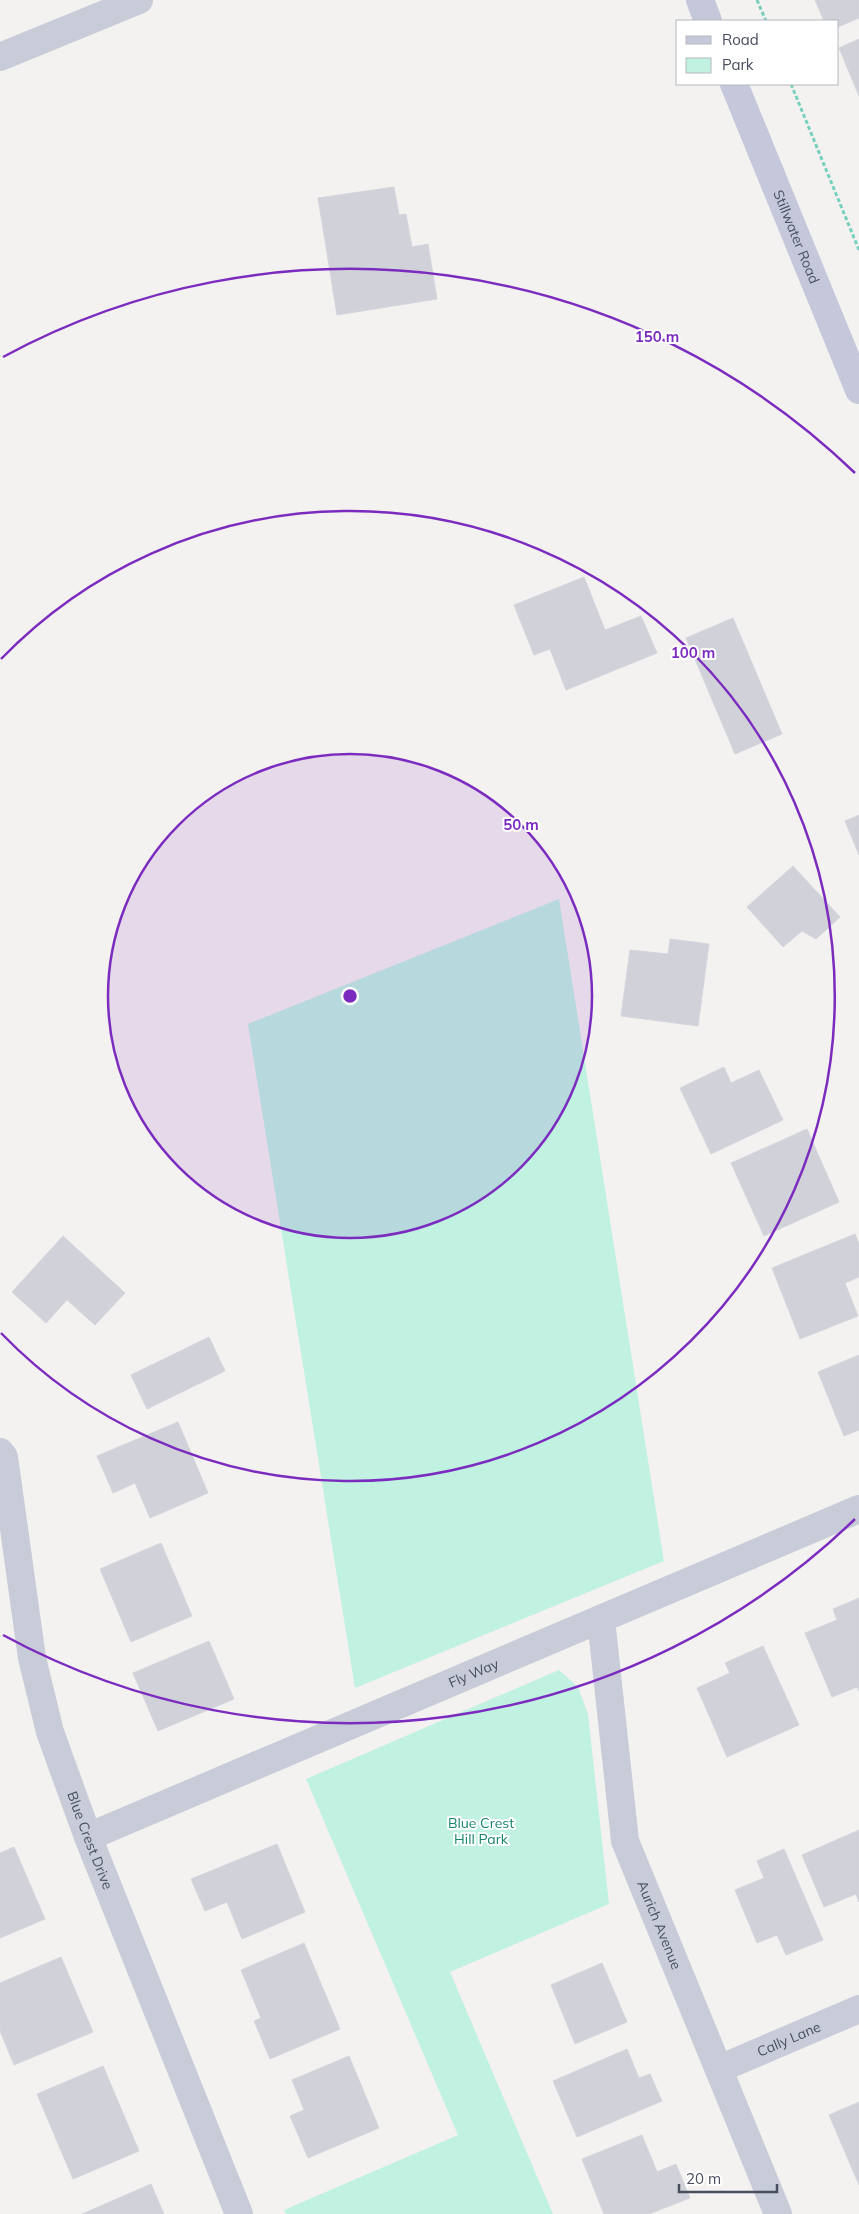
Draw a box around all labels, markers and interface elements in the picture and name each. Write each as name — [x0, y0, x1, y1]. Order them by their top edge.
legend — [676, 20, 839, 85]
text: Road — [722, 30, 759, 49]
text: Park — [722, 55, 754, 74]
street label: Stillwater Road — [769, 187, 824, 286]
text: 150 m — [635, 327, 679, 346]
text: 100 m — [671, 643, 715, 662]
text: 50 m — [503, 815, 539, 834]
centre of rings — [341, 987, 359, 1005]
street label: Fly Way — [446, 1654, 502, 1692]
street label: Blue Crest Drive — [63, 1789, 117, 1892]
park label: Blue Crest Hill Park — [448, 1814, 514, 1848]
street label: Aurich Avenue — [633, 1878, 686, 1972]
street label: Cally Lane — [754, 2018, 823, 2061]
scale bar — [679, 2162, 776, 2194]
text: 20 m — [686, 2169, 721, 2188]

